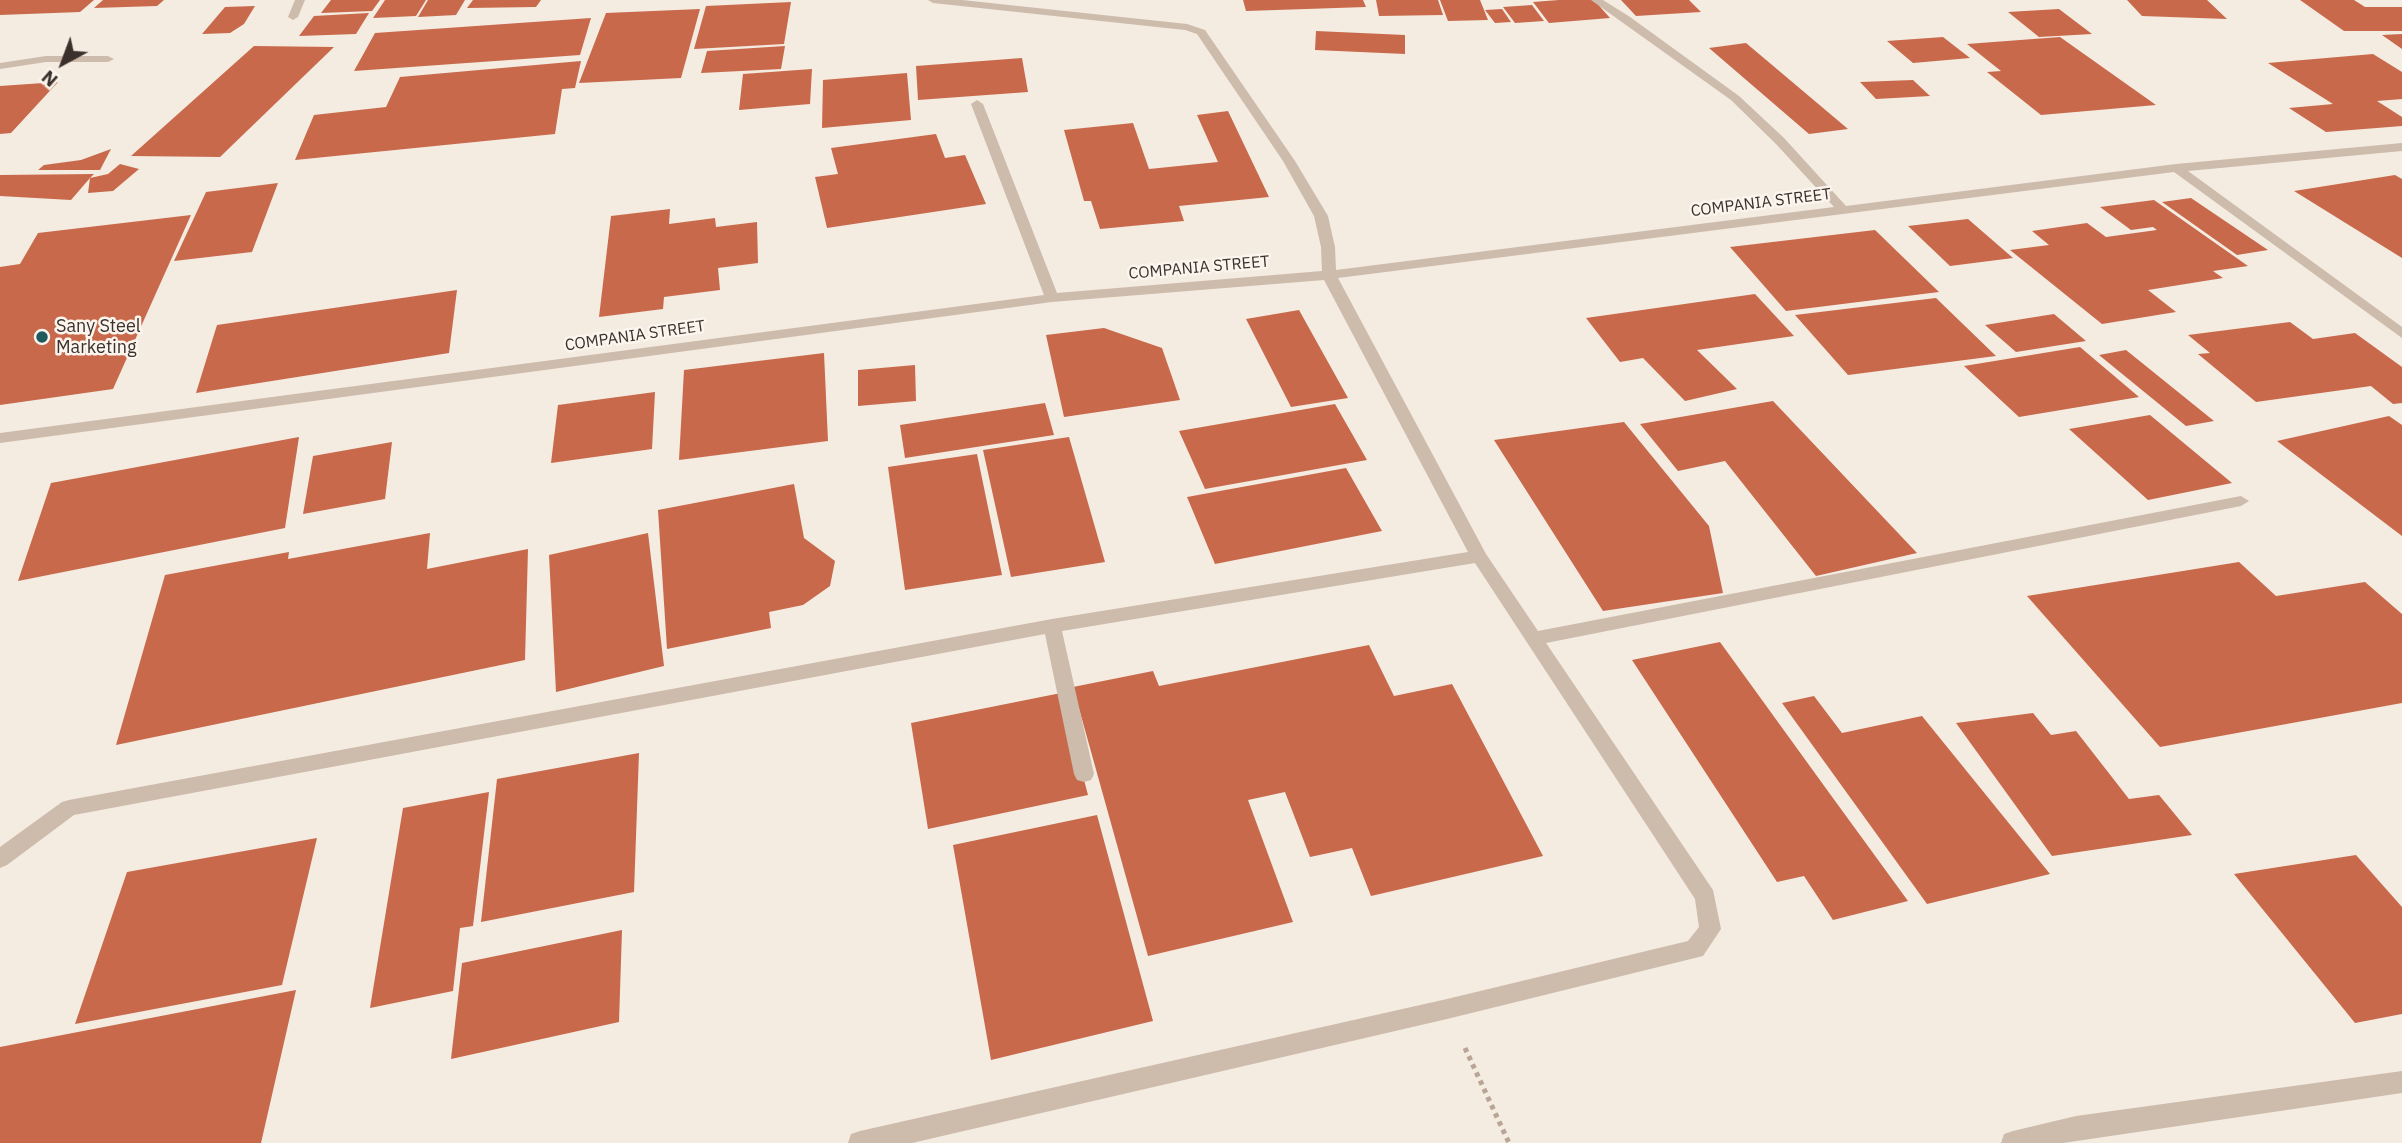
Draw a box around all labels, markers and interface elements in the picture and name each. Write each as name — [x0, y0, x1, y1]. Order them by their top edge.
north arrow — [28, 28, 98, 98]
text: N — [36, 65, 62, 92]
street label: COMPANIA STREET — [1690, 185, 1832, 221]
street label: COMPANIA STREET — [1128, 252, 1270, 284]
place label: Sany Steel Marketing — [56, 316, 141, 358]
street label: COMPANIA STREET — [564, 317, 706, 355]
marker: Sany Steel Marketing — [34, 329, 50, 345]

